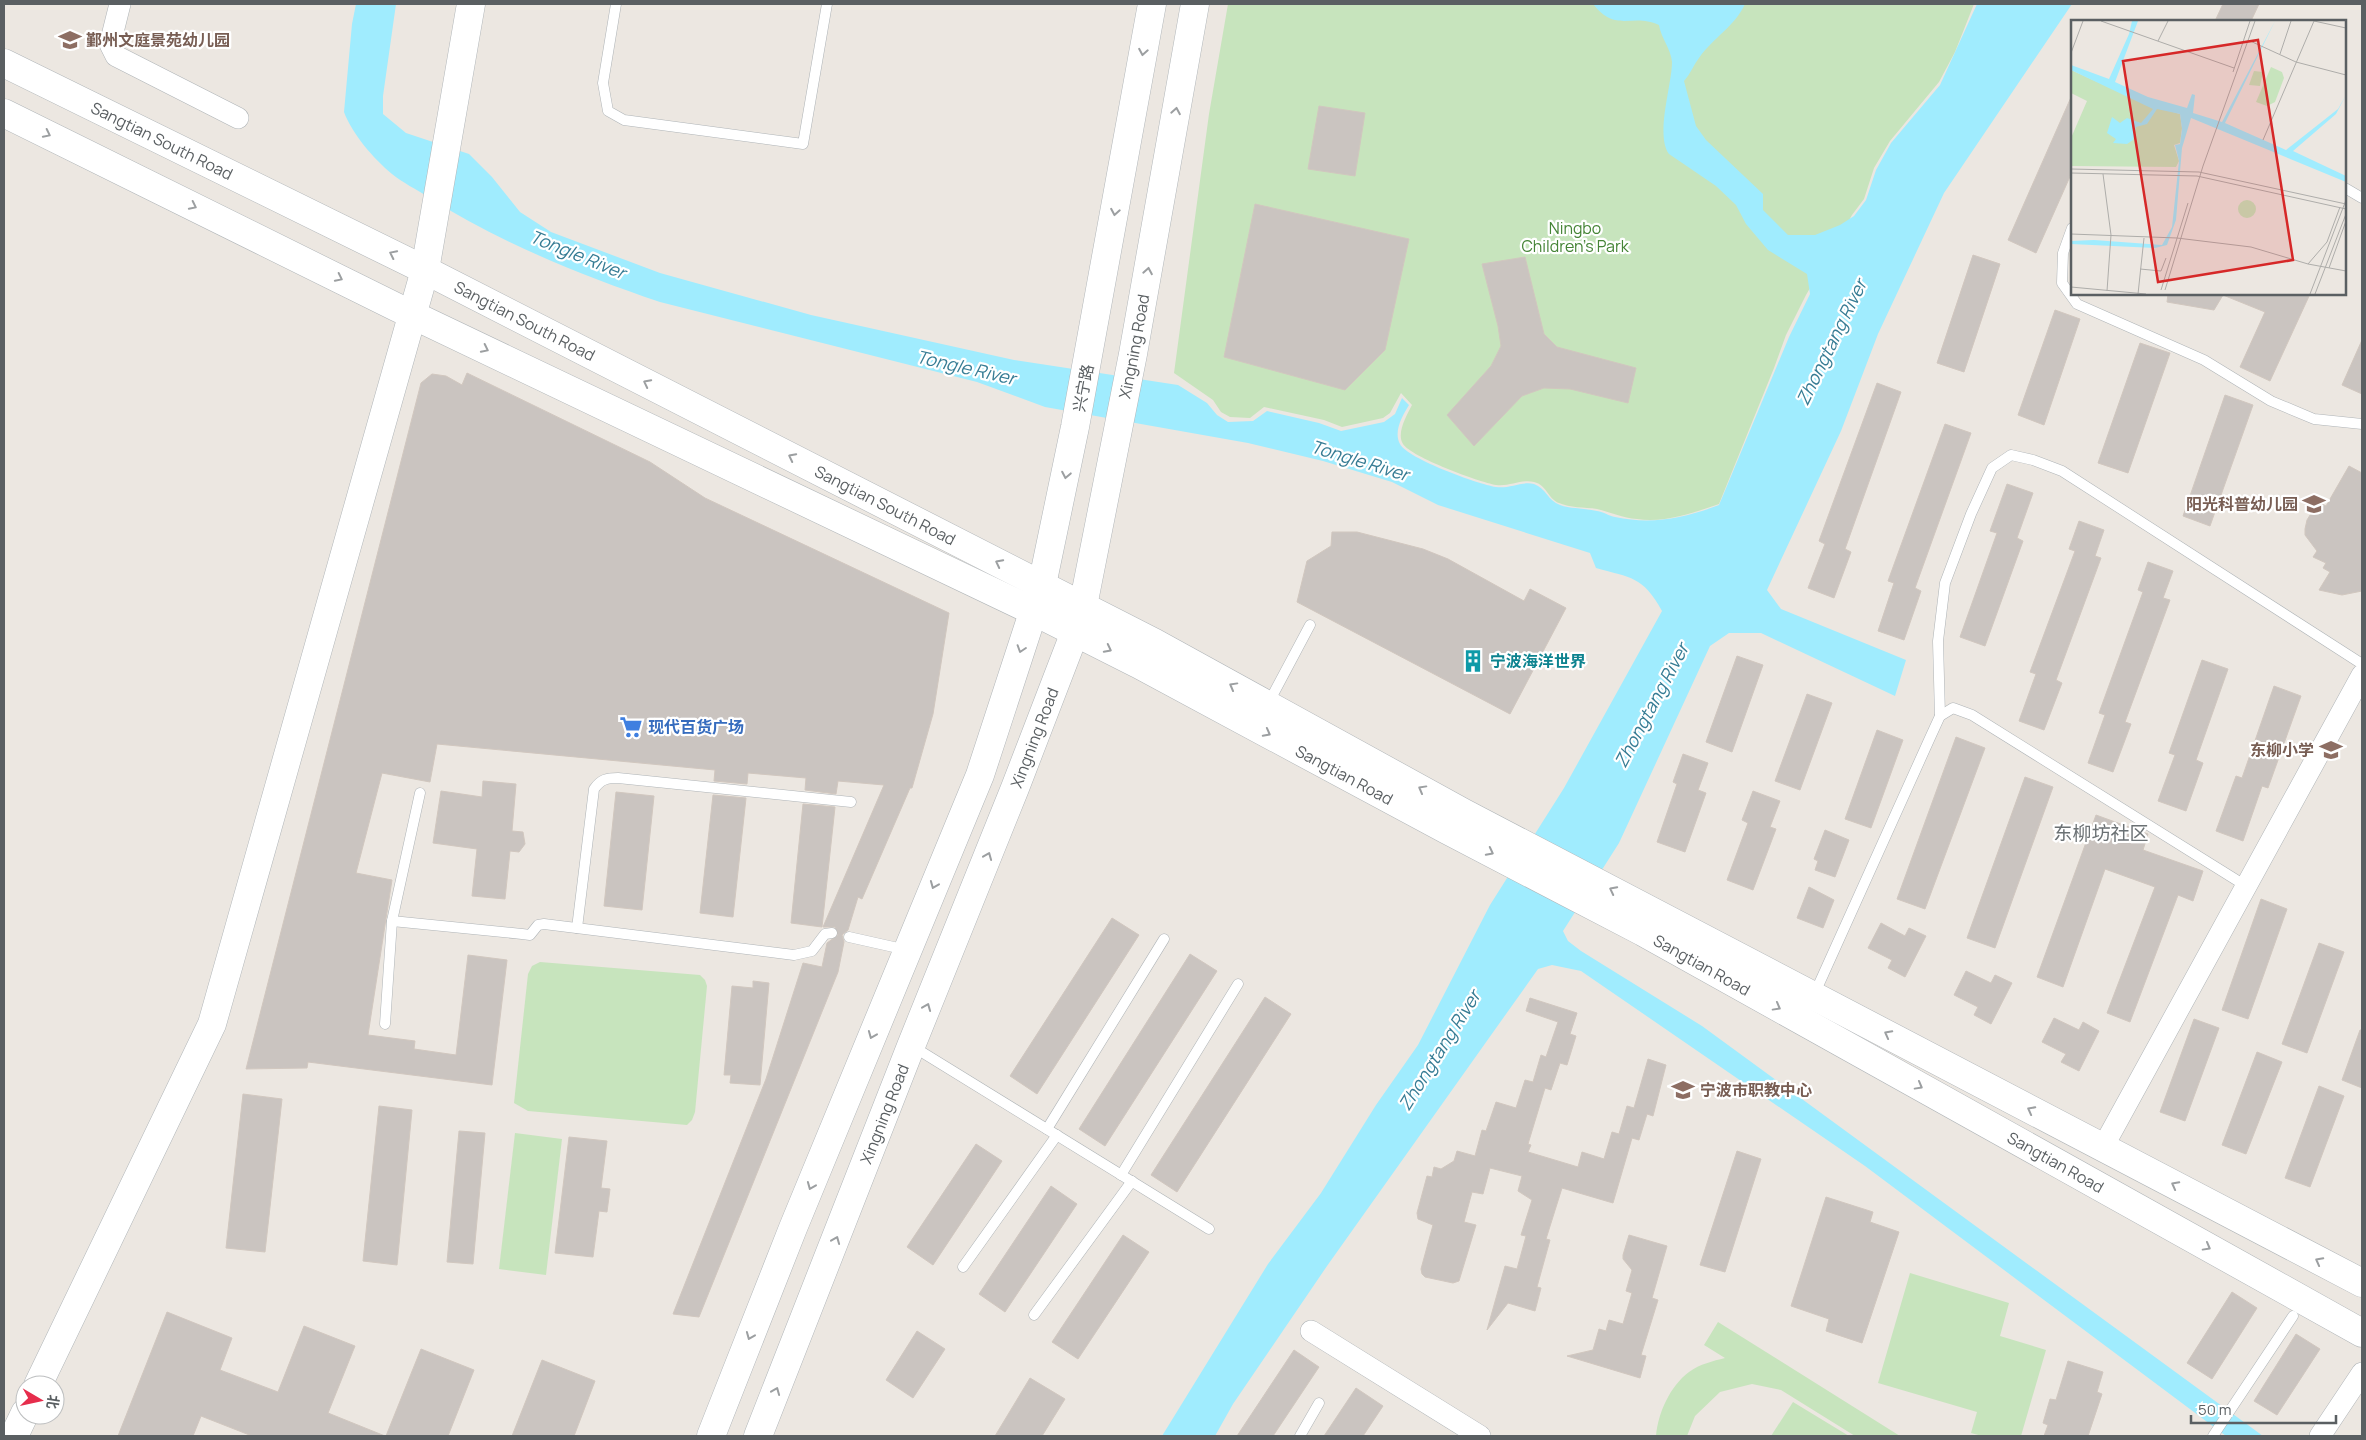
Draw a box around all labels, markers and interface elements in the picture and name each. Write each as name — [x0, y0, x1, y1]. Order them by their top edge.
inset map — [2071, 20, 2346, 295]
school or university icon: 鄞州文庭景苑幼儿园 — [57, 27, 83, 53]
place label: 鄞州文庭景苑幼儿园 — [86, 29, 230, 51]
one-way arrow — [1139, 47, 1149, 56]
street label: Sangtian South Road — [87, 96, 237, 185]
one-way arrow — [1170, 107, 1180, 116]
one-way arrow — [42, 128, 51, 138]
one-way arrow — [188, 200, 197, 210]
one-way arrow — [1110, 207, 1120, 216]
park label: Ningbo Children's Park — [1521, 217, 1630, 257]
water label: Tongle River — [527, 224, 632, 285]
one-way arrow — [389, 250, 398, 260]
one-way arrow — [1142, 267, 1152, 276]
one-way arrow — [334, 272, 343, 282]
water label: Zhongtang River — [1790, 273, 1873, 409]
street label: Sangtian South Road — [450, 276, 599, 366]
street label: Xingning Road — [1113, 292, 1154, 401]
one-way arrow — [480, 343, 489, 353]
water label: Tongle River — [914, 344, 1020, 391]
street label: 兴宁路 — [1068, 362, 1098, 414]
one-way arrow — [643, 379, 652, 389]
water label: Tongle River — [1308, 434, 1414, 487]
one-way arrow — [788, 453, 797, 463]
street label: Sangtian South Road — [811, 460, 959, 550]
one-way arrow — [1061, 470, 1071, 479]
school or university icon: 阳光科普幼儿园 — [2301, 491, 2327, 517]
place label: 阳光科普幼儿园 — [2186, 493, 2298, 515]
one-way arrow — [995, 559, 1004, 569]
water label: Zhongtang River — [1608, 637, 1695, 771]
one-way arrow — [1103, 643, 1112, 653]
one-way arrow — [1017, 644, 1027, 653]
building icon: 宁波海洋世界 — [1460, 648, 1486, 674]
place label: 宁波海洋世界 — [1490, 650, 1586, 672]
one-way arrow — [1230, 682, 1239, 692]
street label: Xingning Road — [1005, 684, 1064, 791]
supermarket icon: 现代百货广场 — [618, 714, 644, 740]
place label: 现代百货广场 — [648, 716, 744, 738]
one-way arrow — [1262, 727, 1271, 737]
school or university icon: 东柳小学 — [2318, 737, 2344, 763]
place label: 东柳小学 — [2250, 739, 2314, 761]
street label: Sangtian Road — [1292, 740, 1397, 810]
one-way arrow — [1418, 785, 1427, 795]
district label: 东柳坊社区 — [2053, 820, 2149, 846]
one-way arrow — [1485, 846, 1494, 856]
one-way arrow — [982, 853, 992, 861]
one-way arrow — [930, 880, 941, 889]
one-way arrow — [1609, 886, 1618, 896]
street label: Sangtian Road — [1650, 929, 1754, 1001]
water label: Zhongtang River — [1392, 983, 1487, 1115]
one-way arrow — [1772, 1001, 1781, 1011]
one-way arrow — [920, 1003, 931, 1012]
one-way arrow — [868, 1030, 879, 1039]
one-way arrow — [1884, 1030, 1893, 1040]
street label: Xingning Road — [855, 1061, 914, 1167]
school or university icon: 宁波市职教中心 — [1670, 1077, 1696, 1103]
place label: 宁波市职教中心 — [1700, 1079, 1812, 1101]
one-way arrow — [1914, 1080, 1923, 1090]
one-way arrow — [2028, 1106, 2037, 1116]
street label: Sangtian Road — [2003, 1126, 2108, 1198]
one-way arrow — [806, 1181, 816, 1189]
one-way arrow — [2171, 1181, 2180, 1191]
one-way arrow — [830, 1236, 840, 1245]
one-way arrow — [2202, 1241, 2211, 1251]
one-way arrow — [2315, 1257, 2324, 1267]
one-way arrow — [746, 1332, 756, 1340]
north arrow — [15, 1375, 65, 1425]
one-way arrow — [770, 1387, 780, 1396]
scale bar — [2191, 1392, 2336, 1424]
text: 北 — [43, 1394, 64, 1411]
text: 50 m — [2198, 1399, 2232, 1420]

